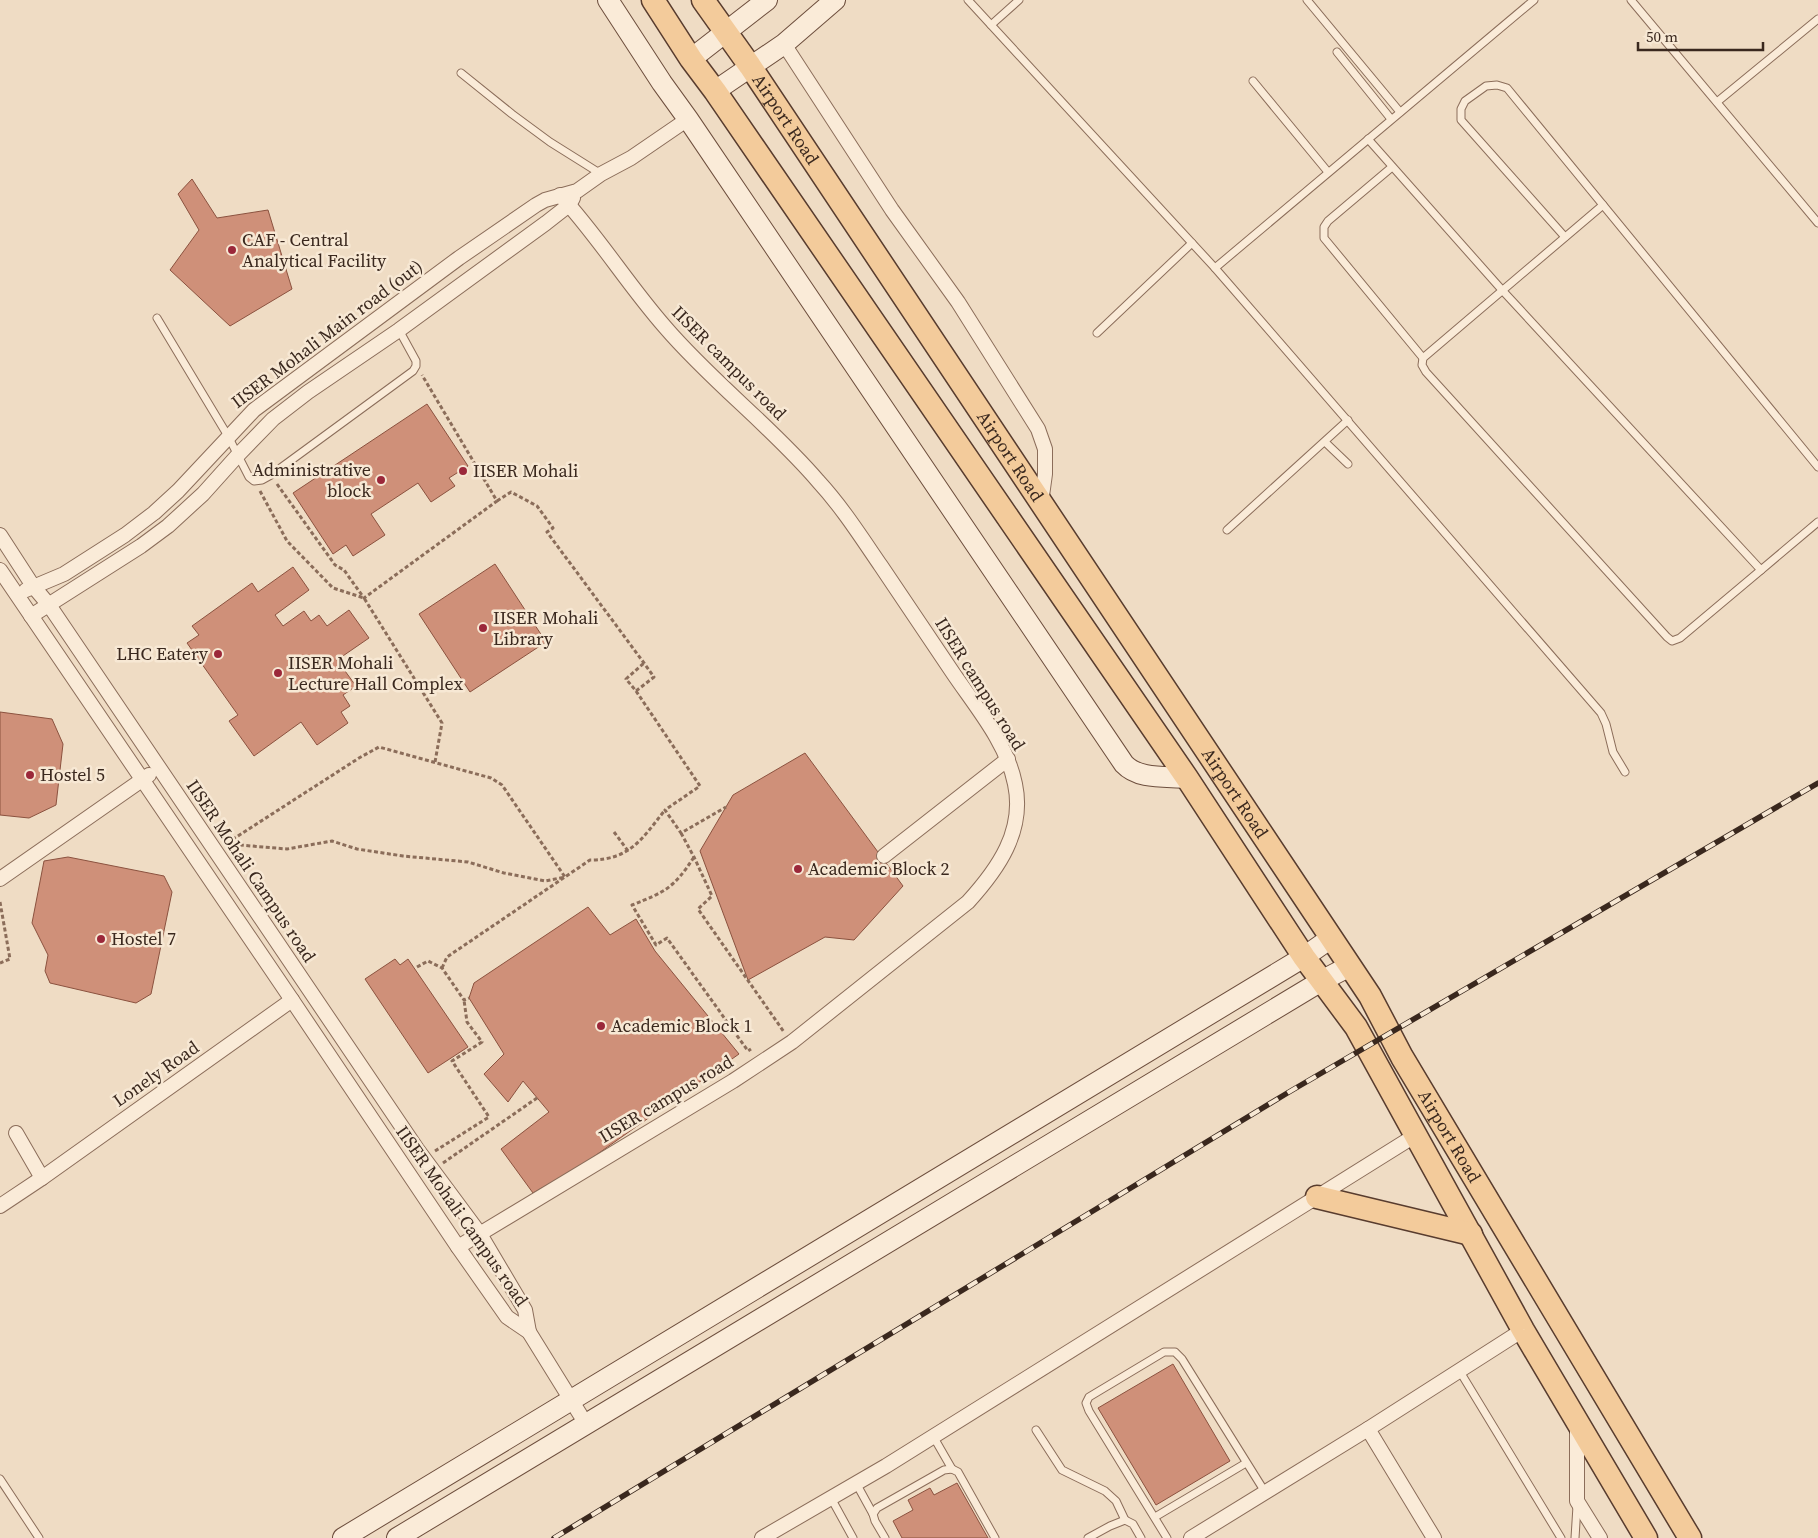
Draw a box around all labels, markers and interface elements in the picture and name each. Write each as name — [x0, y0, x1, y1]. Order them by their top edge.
scale bar — [1638, 20, 1763, 52]
text: 50 m — [1646, 26, 1678, 47]
street label: Airport Road — [747, 69, 825, 169]
place label: CAF - Central Analytical Facility — [242, 227, 387, 273]
marker: CAF - Central Analytical Facility — [226, 244, 238, 256]
street label: IISER Mohali Main road (out) — [226, 253, 428, 414]
street label: IISER campus road — [667, 300, 792, 425]
street label: Airport Road — [971, 406, 1050, 506]
place label: Administrative block — [252, 457, 371, 503]
place label: IISER Mohali — [473, 458, 578, 483]
marker: IISER Mohali — [457, 465, 469, 477]
marker: Administrative block — [375, 474, 387, 486]
place label: IISER Mohali Library — [493, 605, 598, 651]
street label: IISER campus road — [929, 612, 1031, 755]
marker: IISER Mohali Library — [477, 622, 489, 634]
place label: LHC Eatery — [116, 641, 209, 666]
marker: LHC Eatery — [212, 648, 224, 660]
place label: IISER Mohali Lecture Hall Complex — [288, 650, 464, 696]
marker: IISER Mohali Lecture Hall Complex — [272, 667, 284, 679]
street label: Airport Road — [1196, 743, 1275, 843]
place label: Hostel 5 — [40, 762, 105, 787]
marker: Hostel 5 — [24, 769, 36, 781]
street label: IISER Mohali Campus road — [181, 774, 322, 967]
place label: Academic Block 2 — [808, 856, 950, 881]
marker: Academic Block 2 — [792, 863, 804, 875]
place label: Hostel 7 — [111, 926, 176, 951]
marker: Hostel 7 — [95, 933, 107, 945]
place label: Academic Block 1 — [611, 1013, 753, 1038]
marker: Academic Block 1 — [595, 1020, 607, 1032]
street label: Lonely Road — [108, 1035, 204, 1112]
street label: IISER campus road — [594, 1049, 738, 1149]
street label: Airport Road — [1412, 1085, 1487, 1187]
street label: IISER Mohali Campus road — [390, 1120, 534, 1311]

